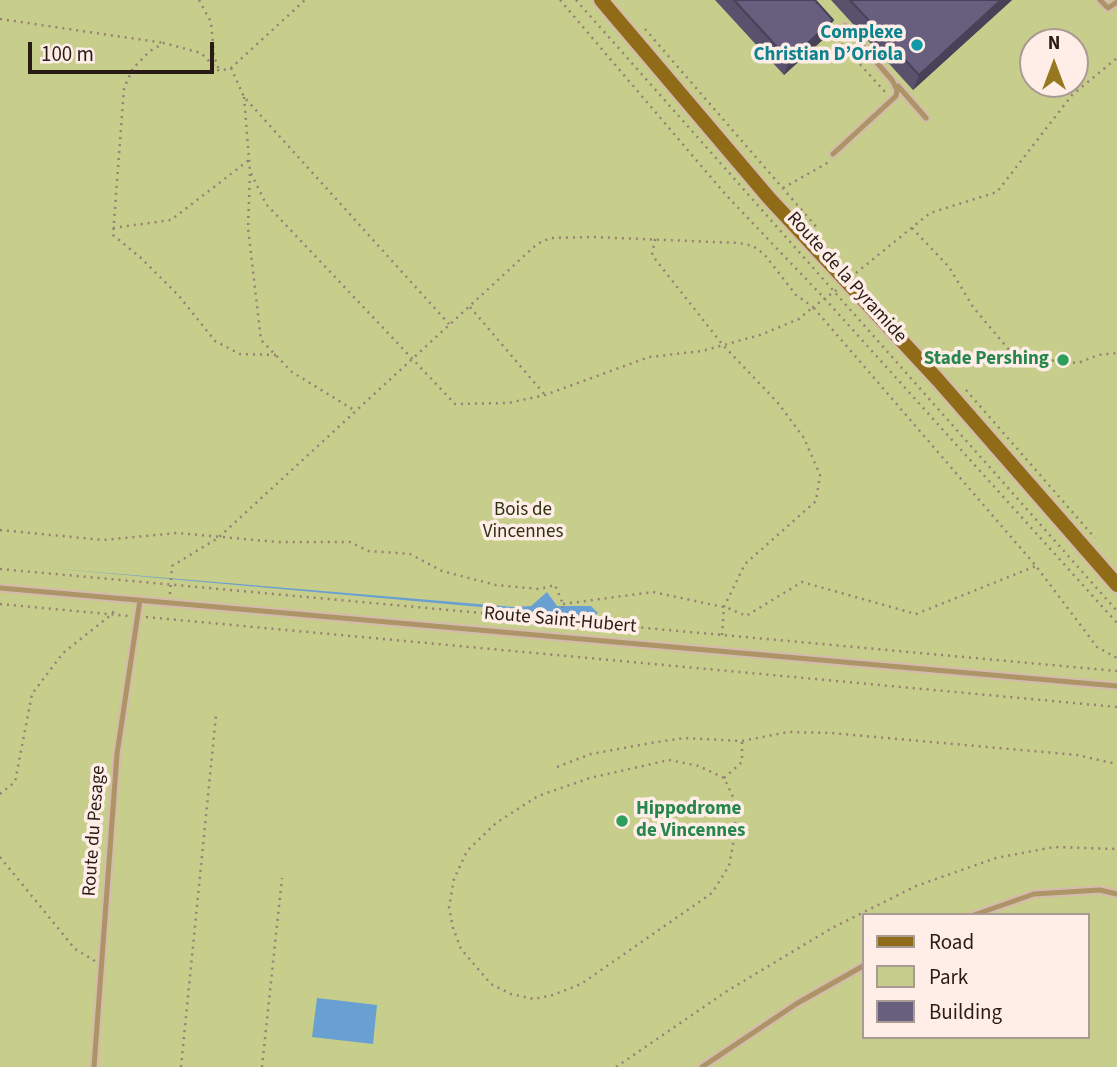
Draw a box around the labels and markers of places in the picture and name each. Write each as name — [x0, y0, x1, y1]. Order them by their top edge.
place label: Complexe Christian D’Oriola — [753, 23, 903, 67]
marker: Complexe Christian D’Oriola — [909, 37, 925, 53]
place label: Stade Pershing — [924, 349, 1049, 371]
marker: Stade Pershing — [1055, 352, 1071, 368]
place label: Hippodrome de Vincennes — [636, 799, 745, 843]
marker: Hippodrome de Vincennes — [614, 813, 630, 829]

